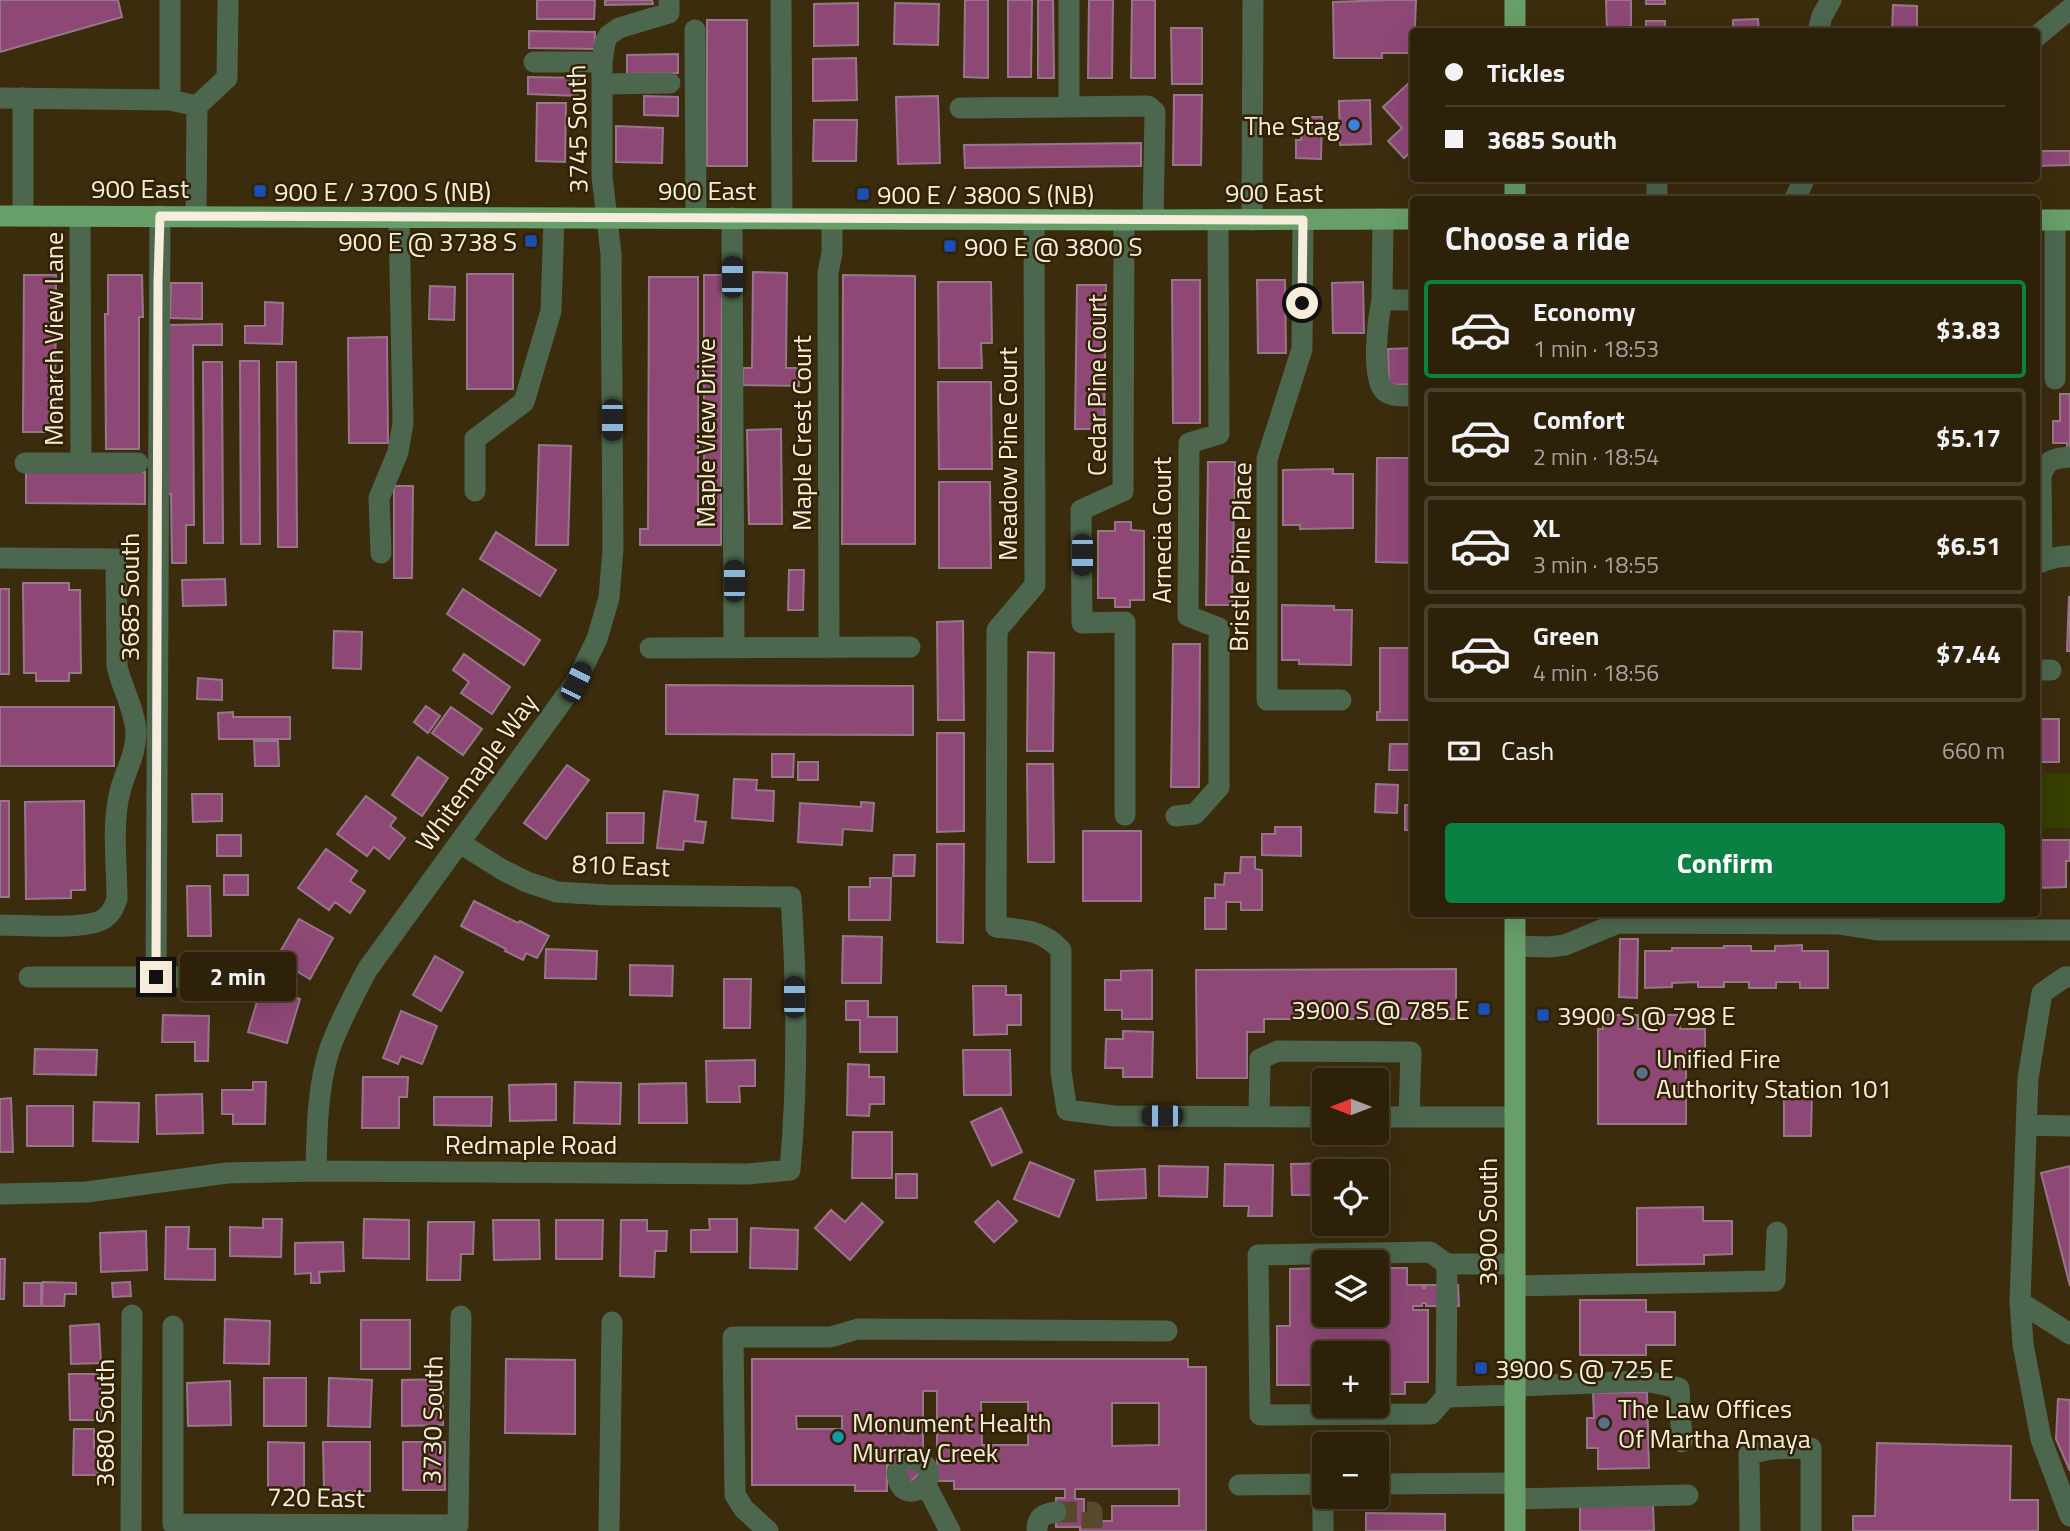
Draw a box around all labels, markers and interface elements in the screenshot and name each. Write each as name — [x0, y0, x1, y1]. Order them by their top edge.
text: Tickles — [1487, 53, 1565, 92]
street label: 3745 South — [556, 64, 598, 194]
place label: The Stag — [1244, 106, 1340, 145]
marker: The Stag — [1346, 117, 1362, 133]
text: 3685 South — [1487, 120, 1617, 159]
street label: 900 East — [91, 169, 189, 208]
street label: 900 East — [658, 171, 756, 210]
place label: 900 E / 3700 S (NB) — [274, 172, 491, 211]
street label: 900 East — [1225, 173, 1323, 212]
place label: 900 E / 3800 S (NB) — [877, 175, 1094, 214]
marker: 900 E / 3700 S (NB) — [252, 183, 268, 199]
marker: 900 E / 3800 S (NB) — [855, 186, 871, 202]
text: Choose a ride — [1445, 214, 1630, 262]
place label: 900 E @ 3738 S — [338, 222, 517, 261]
place label: 900 E @ 3800 S — [964, 227, 1143, 266]
street label: Monarch View Lane — [34, 232, 73, 446]
marker: 900 E @ 3738 S — [523, 233, 539, 249]
marker: 900 E @ 3800 S — [942, 238, 958, 254]
car — [722, 256, 743, 298]
route start — [1286, 287, 1318, 319]
text: Economy — [1533, 292, 1635, 331]
street label: Cedar Pine Court — [1077, 294, 1116, 476]
icon: car — [1449, 298, 1512, 361]
text: $3.83 — [1936, 310, 2001, 349]
text: 1 min · 18:53 — [1533, 331, 1659, 366]
street label: Maple Crest Court — [782, 335, 821, 531]
street label: Maple View Drive — [686, 338, 725, 528]
street label: Meadow Pine Court — [988, 347, 1027, 561]
car — [602, 399, 623, 441]
text: Comfort — [1533, 400, 1625, 439]
icon: car — [1449, 406, 1512, 469]
text: $5.17 — [1936, 418, 2001, 457]
text: 2 min · 18:54 — [1533, 439, 1659, 474]
street label: Arnecia Court — [1142, 457, 1181, 603]
street label: Bristle Pine Place — [1219, 462, 1261, 652]
text: XL — [1533, 508, 1560, 547]
icon: car — [1449, 514, 1512, 577]
text: $6.51 — [1936, 526, 2001, 565]
street label: 3685 South — [110, 533, 149, 661]
car — [1072, 534, 1093, 576]
text: 3 min · 18:55 — [1533, 547, 1659, 582]
car — [724, 560, 745, 602]
text: Green — [1533, 616, 1599, 655]
icon: car — [1449, 622, 1512, 685]
text: $7.44 — [1936, 634, 2001, 673]
text: 4 min · 18:56 — [1533, 655, 1659, 690]
car — [558, 659, 595, 705]
street label: Whitemaple Way — [405, 685, 547, 859]
text: Cash — [1501, 731, 1554, 770]
icon: cash — [1445, 732, 1483, 770]
text: 660 m — [1942, 733, 2005, 768]
button: Confirm — [1445, 823, 2005, 903]
street label: 810 East — [571, 844, 671, 886]
callout: 2 min — [180, 953, 296, 1002]
text: 2 min — [210, 959, 266, 994]
route end — [140, 961, 172, 993]
car — [784, 976, 805, 1018]
place label: 3900 S @ 785 E — [1291, 990, 1470, 1029]
place label: 3900 S @ 798 E — [1557, 996, 1736, 1035]
marker: 3900 S @ 785 E — [1476, 1001, 1492, 1017]
marker: 3900 S @ 798 E — [1535, 1007, 1551, 1023]
place label: Unified Fire Authority Station 101 — [1656, 1039, 1892, 1108]
marker: Unified Fire Authority Station 101 — [1634, 1065, 1650, 1081]
north arrow — [1312, 1068, 1390, 1144]
map controls — [1312, 1068, 1389, 1509]
car — [1142, 1106, 1184, 1127]
street label: Redmaple Road — [445, 1125, 617, 1164]
street label: 3900 South — [1468, 1158, 1507, 1286]
button: locate — [1312, 1159, 1389, 1236]
button: layers — [1312, 1250, 1389, 1327]
button: + — [1312, 1341, 1389, 1418]
place label: 3900 S @ 725 E — [1495, 1349, 1674, 1388]
street label: 3730 South — [411, 1355, 453, 1485]
street label: 3680 South — [85, 1359, 124, 1487]
marker: 3900 S @ 725 E — [1473, 1360, 1489, 1376]
place label: The Law Offices Of Martha Amaya — [1618, 1389, 1811, 1458]
place label: Monument Health Murray Creek — [852, 1403, 1051, 1472]
marker: The Law Offices Of Martha Amaya — [1596, 1415, 1612, 1431]
marker: Monument Health Murray Creek — [830, 1429, 846, 1445]
button: − — [1312, 1432, 1389, 1509]
street label: 720 East — [267, 1477, 365, 1517]

